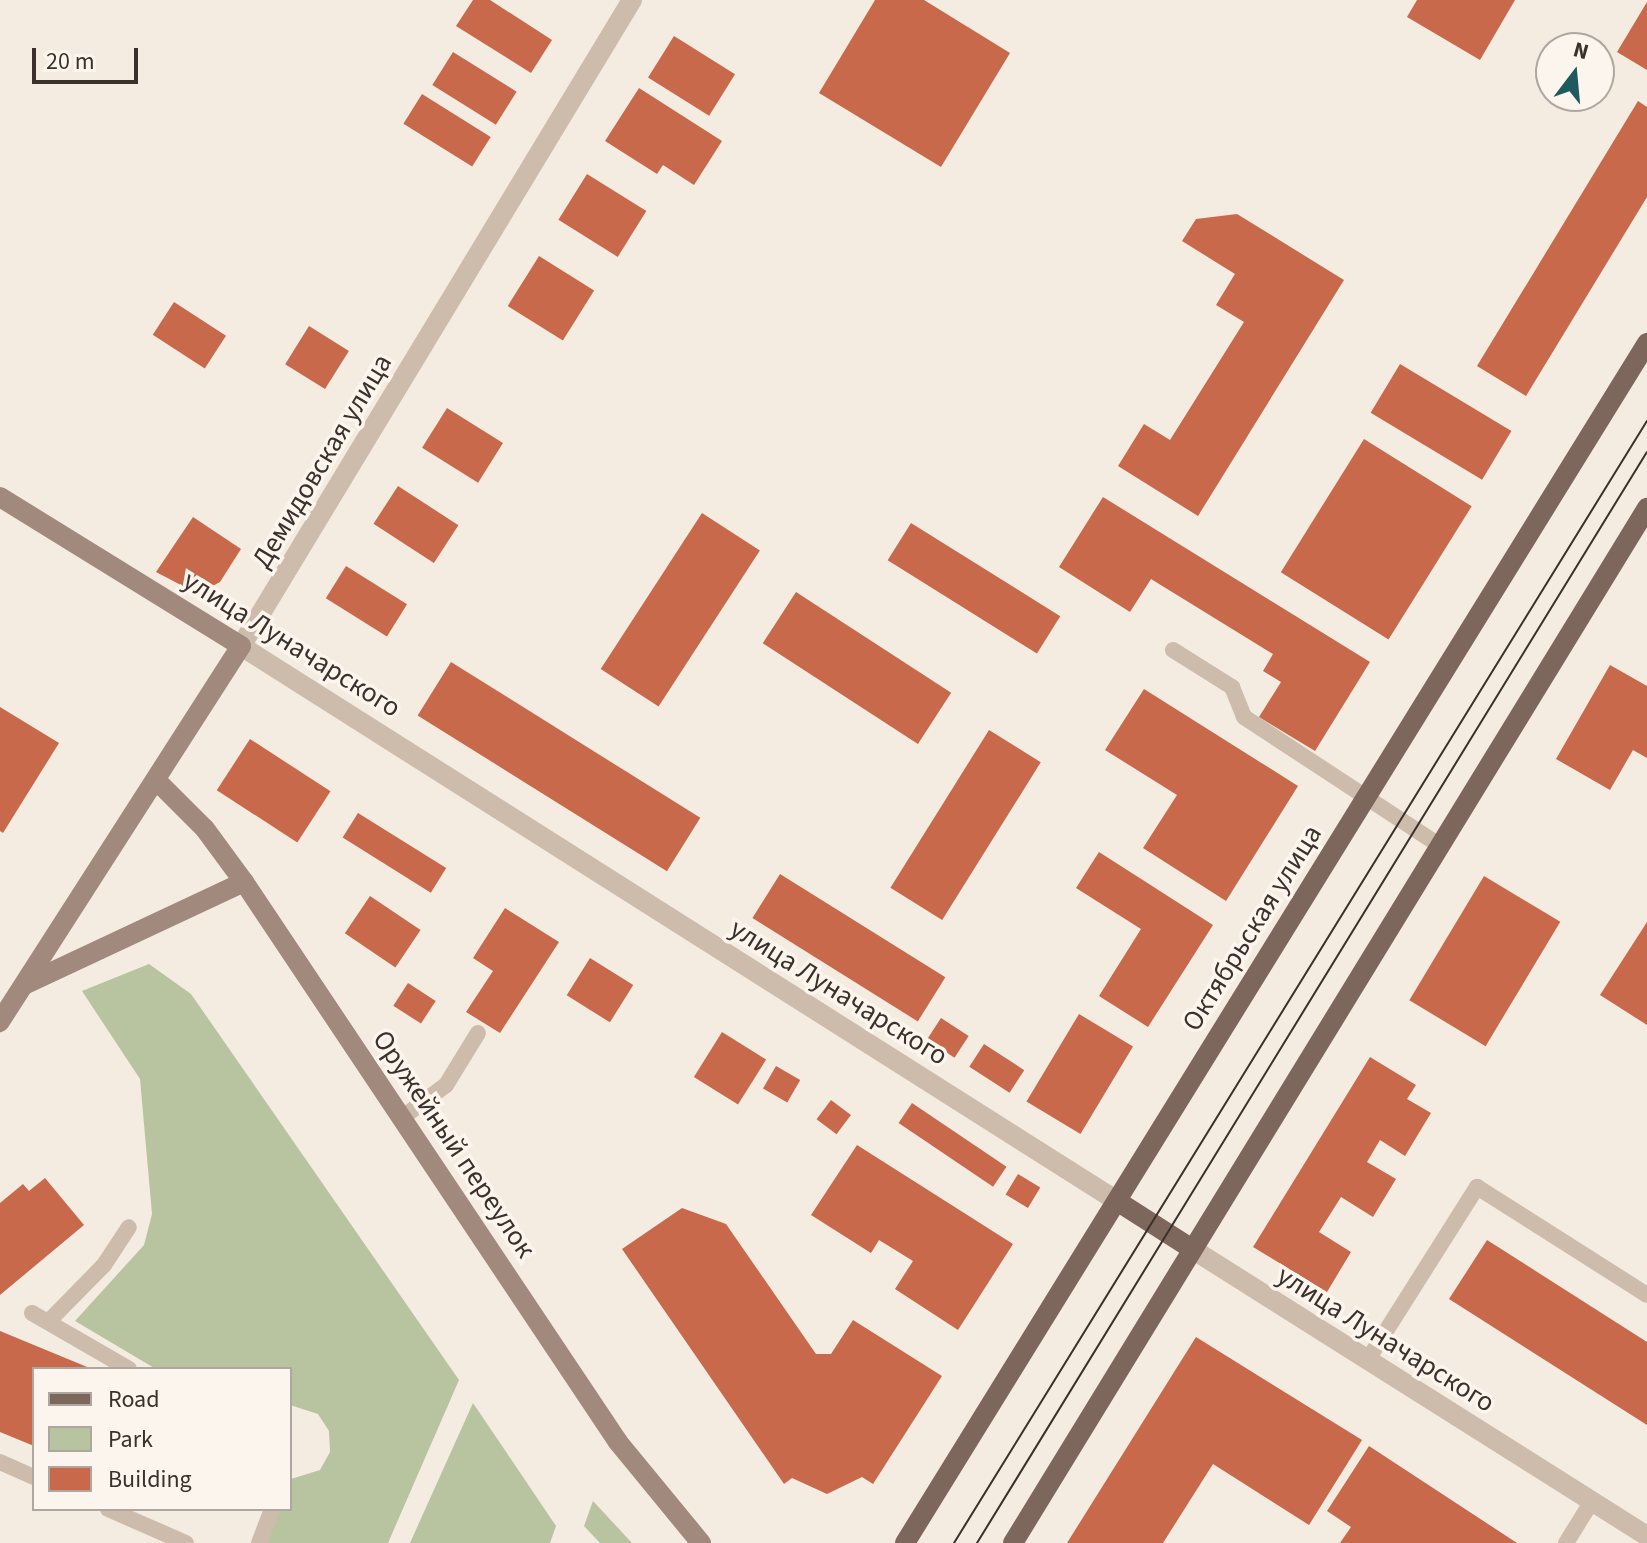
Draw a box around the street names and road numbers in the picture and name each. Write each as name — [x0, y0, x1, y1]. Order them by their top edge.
street label: Демидовская улица — [245, 348, 399, 574]
street label: улица Луначарского — [177, 563, 407, 725]
street label: Октябрьская улица — [1175, 819, 1329, 1037]
street label: улица Луначарского — [724, 911, 954, 1073]
street label: Оружейный переулок — [365, 1024, 543, 1264]
street label: улица Луначарского — [1271, 1258, 1501, 1420]

